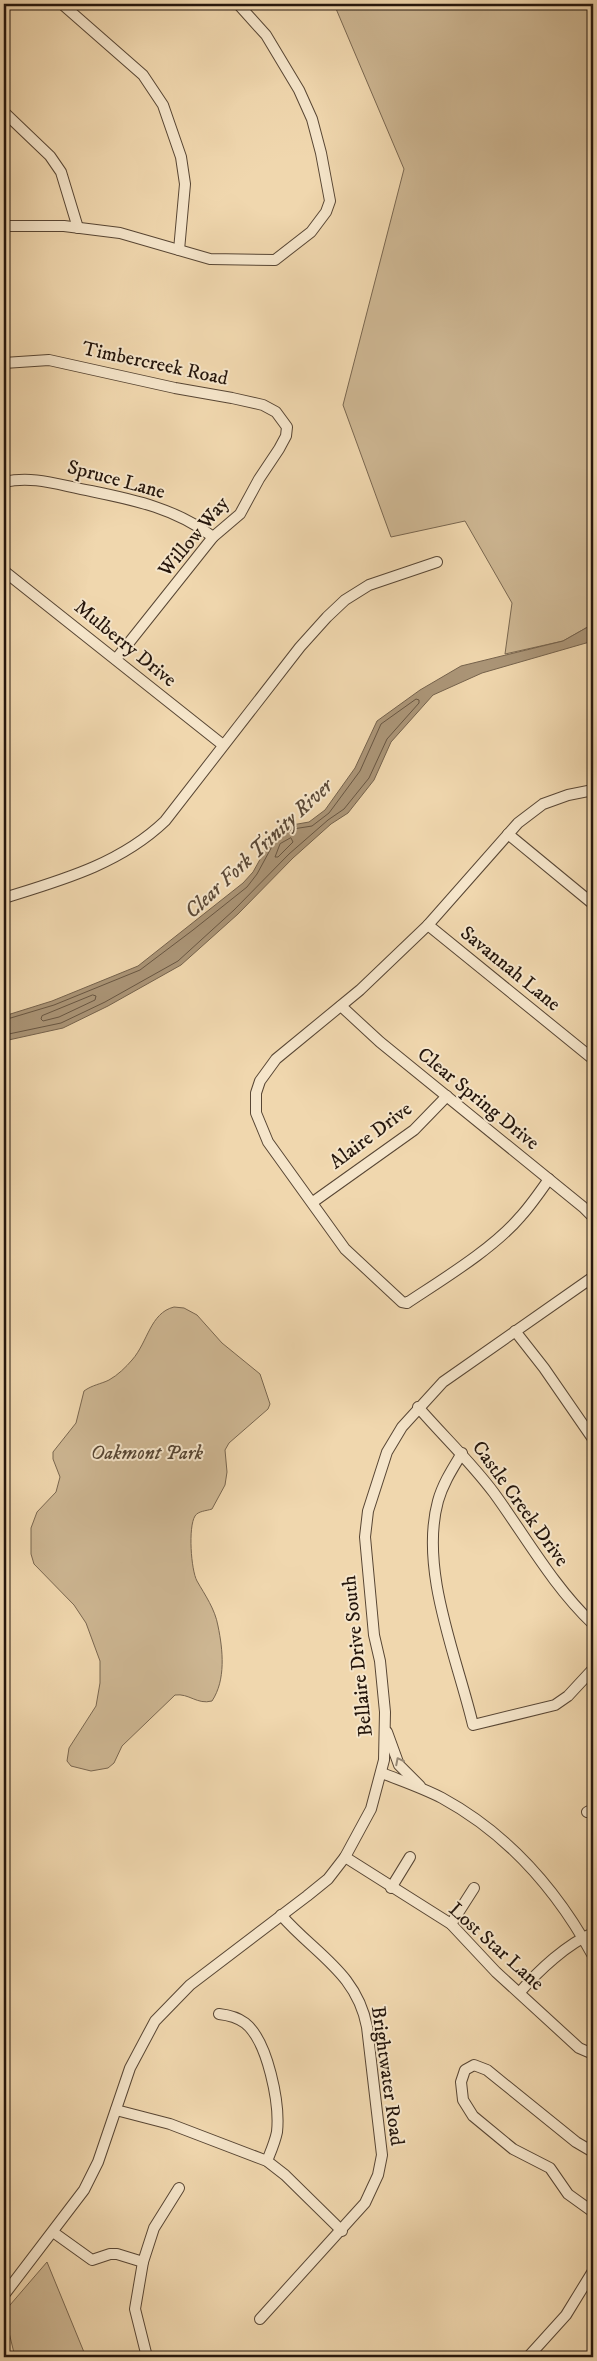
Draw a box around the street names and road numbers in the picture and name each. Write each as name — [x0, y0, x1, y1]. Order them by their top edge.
street label: Timbercreek Road — [80, 336, 230, 392]
street label: Spruce Lane — [64, 455, 168, 505]
street label: Willow Way — [153, 491, 235, 583]
street label: Mulberry Drive — [69, 595, 181, 693]
street label: Savannah Lane — [455, 921, 565, 1017]
street label: Clear Spring Drive — [412, 1042, 544, 1156]
street label: Alaire Drive — [325, 1097, 417, 1175]
street label: Castle Creek Drive — [466, 1436, 574, 1572]
street label: Bellaire Drive South — [337, 1574, 379, 1738]
street label: Lost Star Lane — [443, 1897, 549, 1997]
street label: Brightwater Road — [365, 2005, 409, 2147]

